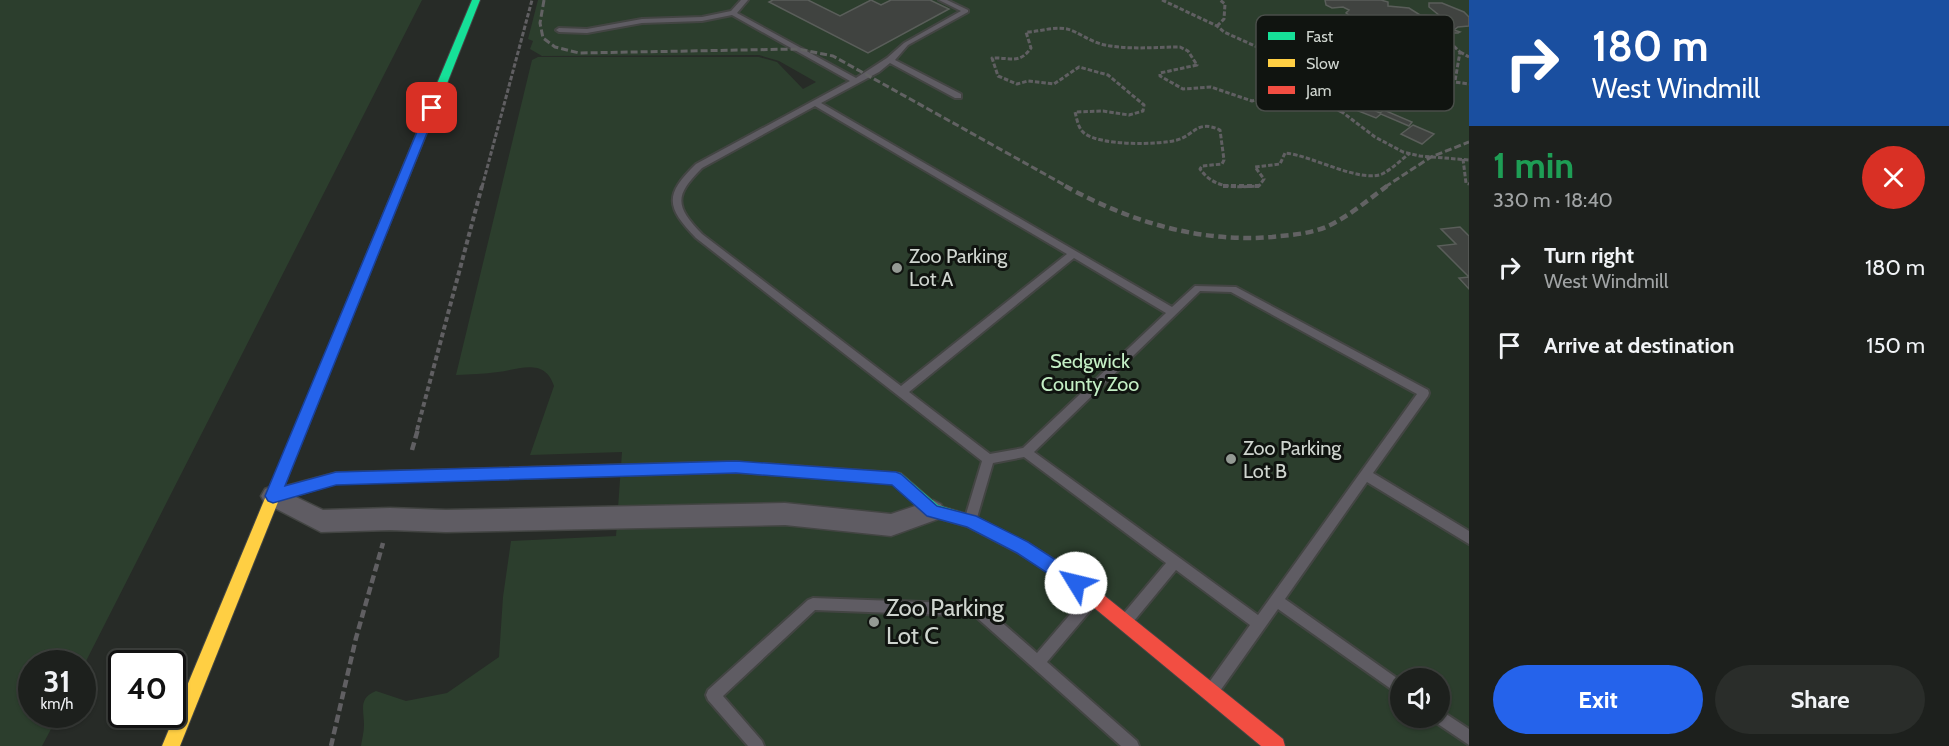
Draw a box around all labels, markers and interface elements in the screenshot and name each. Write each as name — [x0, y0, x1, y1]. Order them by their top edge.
legend — [1256, 15, 1454, 111]
text: 180 m — [1592, 20, 1708, 72]
icon: right — [1493, 24, 1571, 102]
text: Fast — [1306, 27, 1334, 46]
text: Slow — [1306, 54, 1340, 73]
text: West Windmill — [1592, 72, 1760, 105]
text: Jam — [1305, 81, 1332, 100]
pin — [406, 82, 457, 133]
icon: arrive — [415, 91, 448, 124]
text: 1 min — [1493, 143, 1574, 187]
button: close — [1862, 146, 1925, 209]
text: 330 m · 18:40 — [1493, 188, 1613, 212]
text: Turn right — [1544, 242, 1634, 269]
place label: Zoo Parking Lot A — [909, 244, 1008, 291]
icon: right — [1493, 251, 1526, 284]
text: 180 m — [1865, 254, 1925, 281]
marker: Zoo Parking Lot A — [890, 261, 904, 275]
text: West Windmill — [1544, 269, 1668, 293]
icon: arrive — [1493, 329, 1526, 362]
text: Arrive at destination — [1544, 332, 1734, 359]
text: 150 m — [1866, 332, 1925, 359]
park label: Sedgwick County Zoo — [1041, 349, 1139, 396]
place label: Zoo Parking Lot B — [1243, 436, 1342, 483]
marker: Zoo Parking Lot B — [1224, 452, 1238, 466]
position arrow — [1044, 551, 1108, 615]
place label: Zoo Parking Lot C — [886, 593, 1005, 650]
marker: Zoo Parking Lot C — [867, 615, 881, 629]
speed limit sign: 40 — [108, 650, 186, 728]
text: 31 — [43, 663, 71, 700]
button: Exit — [1493, 665, 1703, 734]
button: Share — [1715, 665, 1925, 734]
map controls — [1390, 668, 1450, 728]
button: sound — [1390, 668, 1450, 728]
text: km/h — [41, 695, 73, 713]

